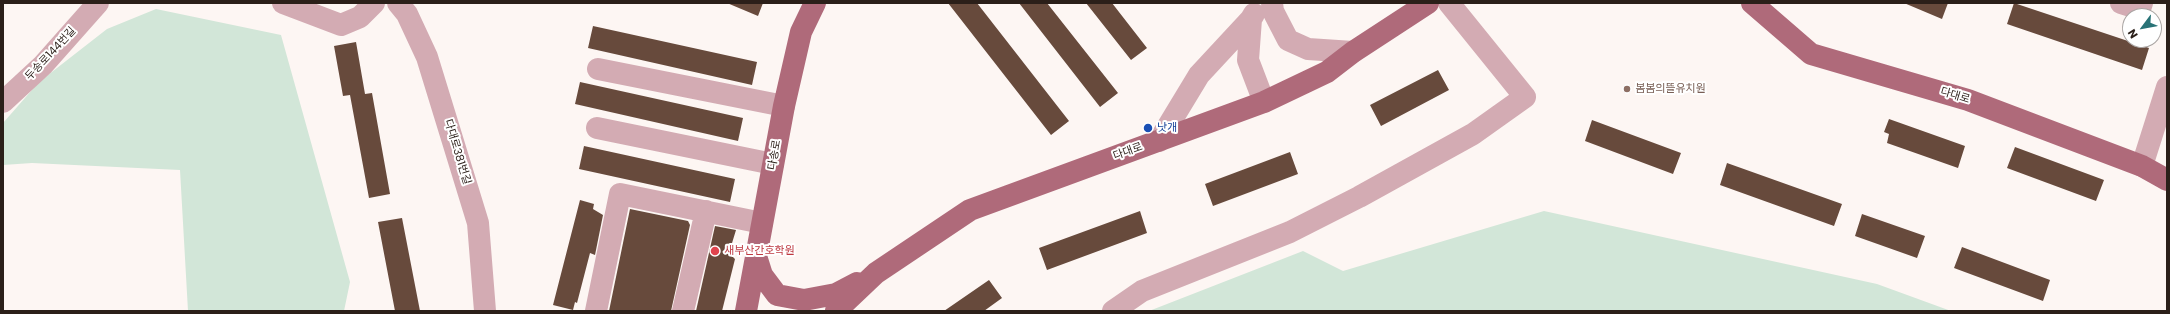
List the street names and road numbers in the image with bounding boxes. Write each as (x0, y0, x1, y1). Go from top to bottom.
street label: 두송로144번길 (23, 25, 79, 83)
street label: 다대로 (1939, 85, 1971, 107)
street label: 다대로381번길 (441, 118, 473, 186)
street label: 다송로 (766, 139, 784, 171)
street label: 다대로 (1111, 141, 1145, 163)

